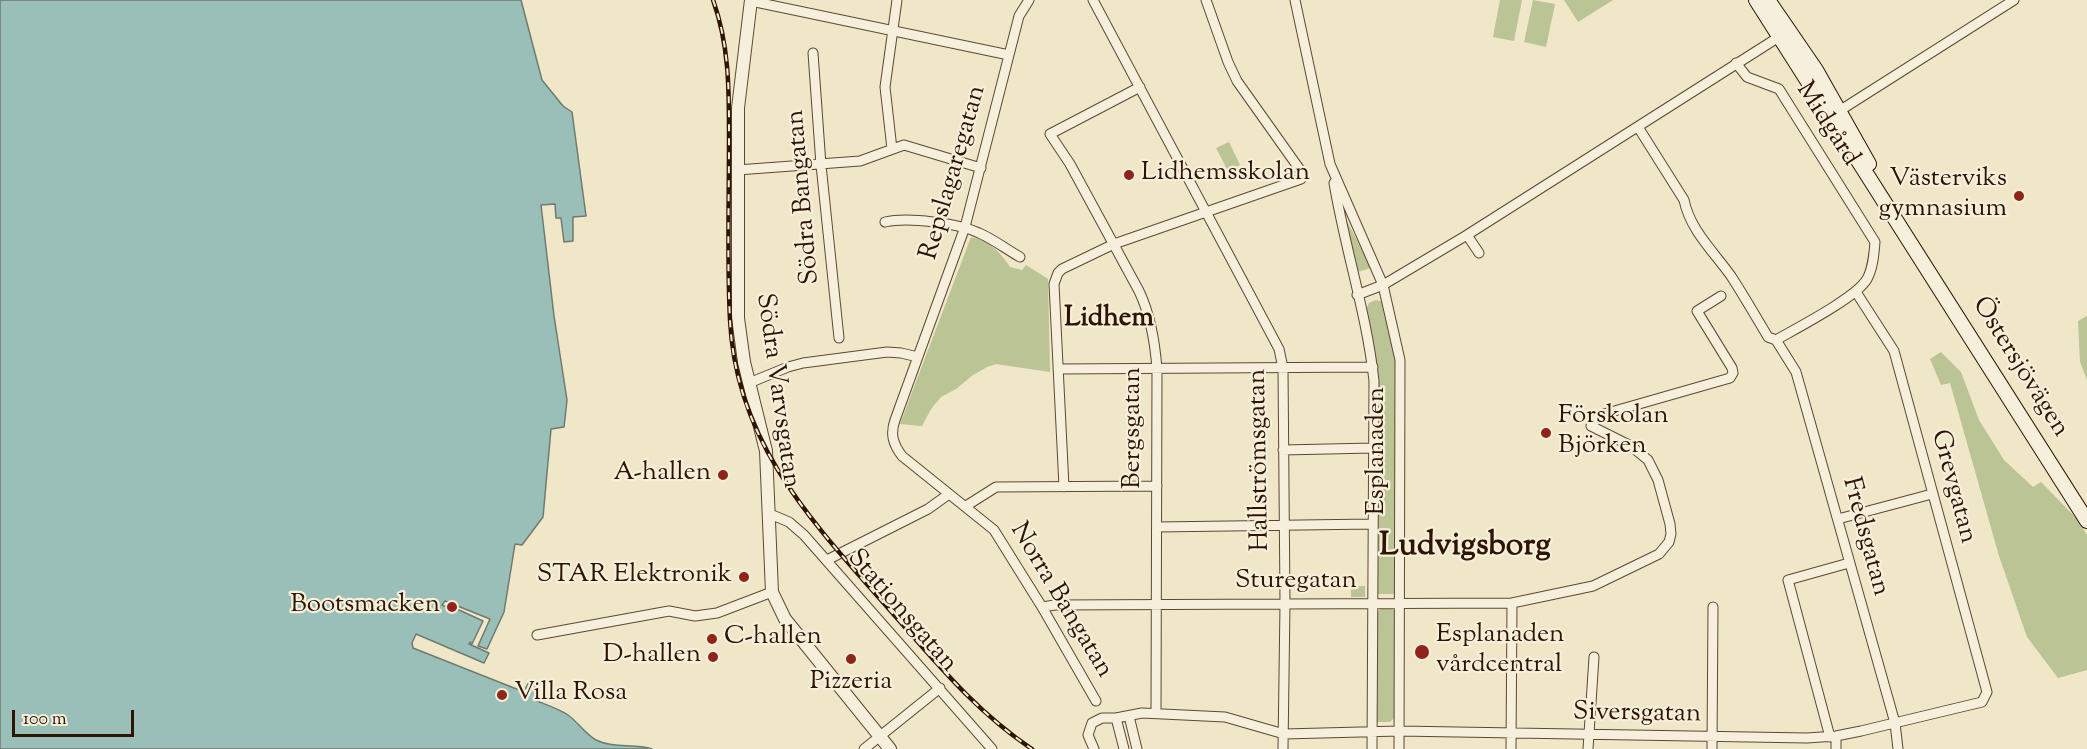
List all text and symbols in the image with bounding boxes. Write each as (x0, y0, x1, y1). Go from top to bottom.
street label: Midgård (1787, 77, 1865, 173)
street label: Repslagaregatan (915, 82, 995, 264)
street label: Södra Bangatan (782, 108, 828, 286)
place label: Lidhemsskolan (1141, 159, 1310, 191)
place label: Västerviks gymnasium (1879, 165, 2007, 226)
marker: Lidhemsskolan (1122, 168, 1136, 182)
marker: Västerviks gymnasium (2012, 189, 2026, 203)
street label: Södra Varvsgatan (747, 291, 805, 491)
street label: Östersjövägen (1964, 292, 2074, 444)
district label: Lidhem (1064, 304, 1154, 336)
street label: Bergsgatan (1119, 367, 1151, 489)
street label: Hallströmsgatan (1244, 368, 1278, 552)
street label: Esplanaden (1363, 387, 1395, 515)
place label: Förskolan Björken (1558, 402, 1669, 464)
marker: Förskolan Björken (1539, 426, 1553, 440)
street label: Grevgatan (1922, 427, 1982, 547)
place label: A-hallen (613, 459, 711, 491)
marker: A-hallen (716, 468, 730, 482)
street label: Fredsgatan (1833, 474, 1895, 600)
street label: Norra Bangatan (1001, 518, 1119, 684)
district label: Ludvigsborg (1379, 530, 1551, 568)
street label: Stationsgatan (839, 544, 963, 680)
place label: STAR Elektronik (537, 561, 732, 593)
street label: Sturegatan (1235, 567, 1357, 599)
marker: STAR Elektronik (737, 570, 751, 584)
place label: Bootsmacken (290, 591, 440, 623)
marker: Bootsmacken (445, 600, 459, 614)
place label: Esplanaden vårdcentral (1436, 621, 1564, 682)
place label: C-hallen (724, 623, 822, 655)
marker: C-hallen (705, 632, 719, 646)
place label: D-hallen (603, 641, 701, 673)
marker: Esplanaden vårdcentral (1413, 643, 1431, 661)
marker: D-hallen (706, 650, 720, 664)
marker: Pizzeria (844, 652, 858, 666)
place label: Pizzeria (810, 668, 892, 700)
place label: Villa Rosa (514, 679, 627, 711)
marker: Villa Rosa (495, 688, 509, 702)
scale bar (15, 698, 136, 736)
street label: Siversgatan (1573, 698, 1701, 732)
text: 100 m (23, 707, 67, 733)

